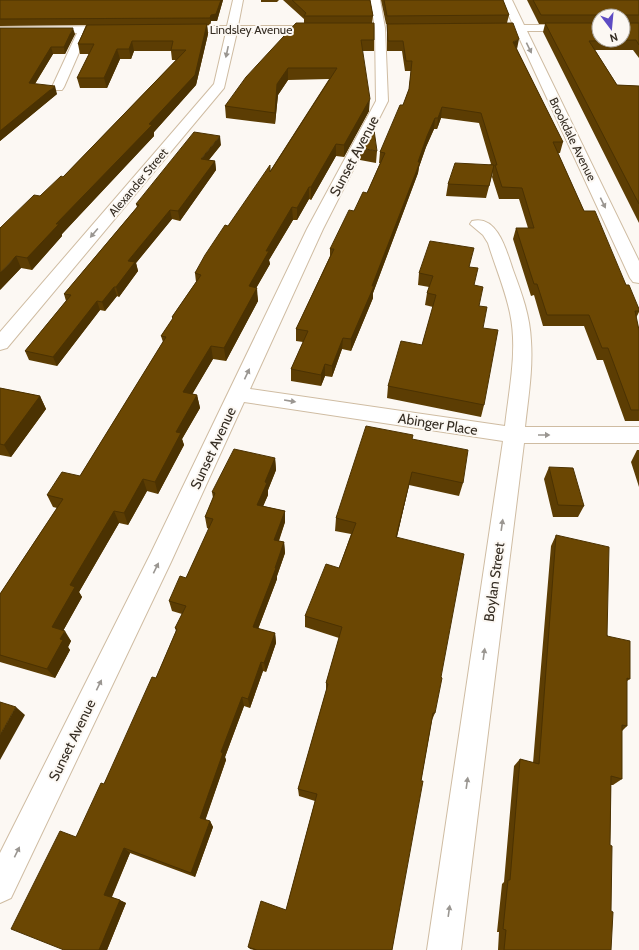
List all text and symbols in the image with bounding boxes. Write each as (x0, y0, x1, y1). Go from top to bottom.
north arrow (591, 8, 631, 48)
street label: Lindsley Avenue (210, 22, 292, 37)
text: N (608, 30, 619, 45)
one-way arrow (526, 42, 532, 54)
one-way arrow (223, 46, 229, 58)
street label: Brookdale Avenue (546, 95, 600, 183)
street label: Sunset Avenue (325, 113, 383, 199)
street label: Alexander Street (105, 145, 171, 219)
one-way arrow (600, 198, 606, 209)
one-way arrow (90, 228, 99, 238)
one-way arrow (244, 369, 250, 380)
one-way arrow (284, 399, 296, 405)
street label: Sunset Avenue (186, 404, 240, 492)
street label: Abinger Place (397, 409, 479, 439)
one-way arrow (538, 432, 551, 438)
one-way arrow (499, 519, 505, 531)
street label: Boylan Street (480, 541, 509, 623)
one-way arrow (153, 562, 159, 574)
one-way arrow (481, 648, 487, 660)
one-way arrow (96, 679, 102, 691)
street label: Sunset Avenue (45, 696, 99, 784)
one-way arrow (464, 776, 470, 789)
one-way arrow (14, 846, 20, 858)
one-way arrow (446, 905, 452, 917)

